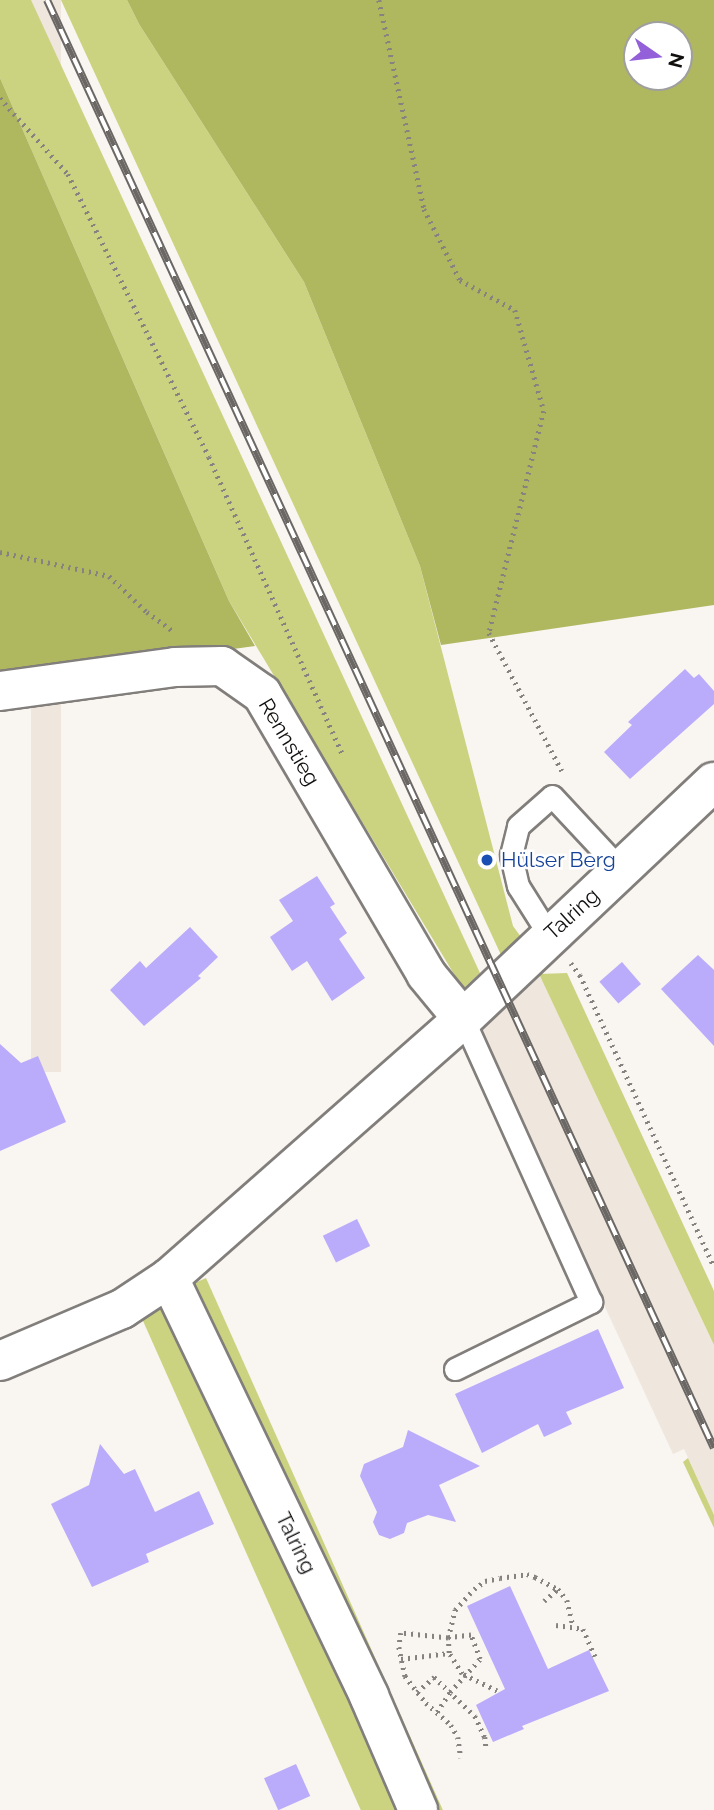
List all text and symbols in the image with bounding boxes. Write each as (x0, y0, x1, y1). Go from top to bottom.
north arrow (623, 21, 693, 91)
text: N (664, 51, 689, 70)
street label: Rennstieg (253, 694, 325, 790)
place label: Hülser Berg (501, 847, 616, 873)
marker: Hülser Berg (479, 852, 495, 868)
street label: Talring (539, 883, 605, 945)
street label: Talring (270, 1508, 322, 1578)

